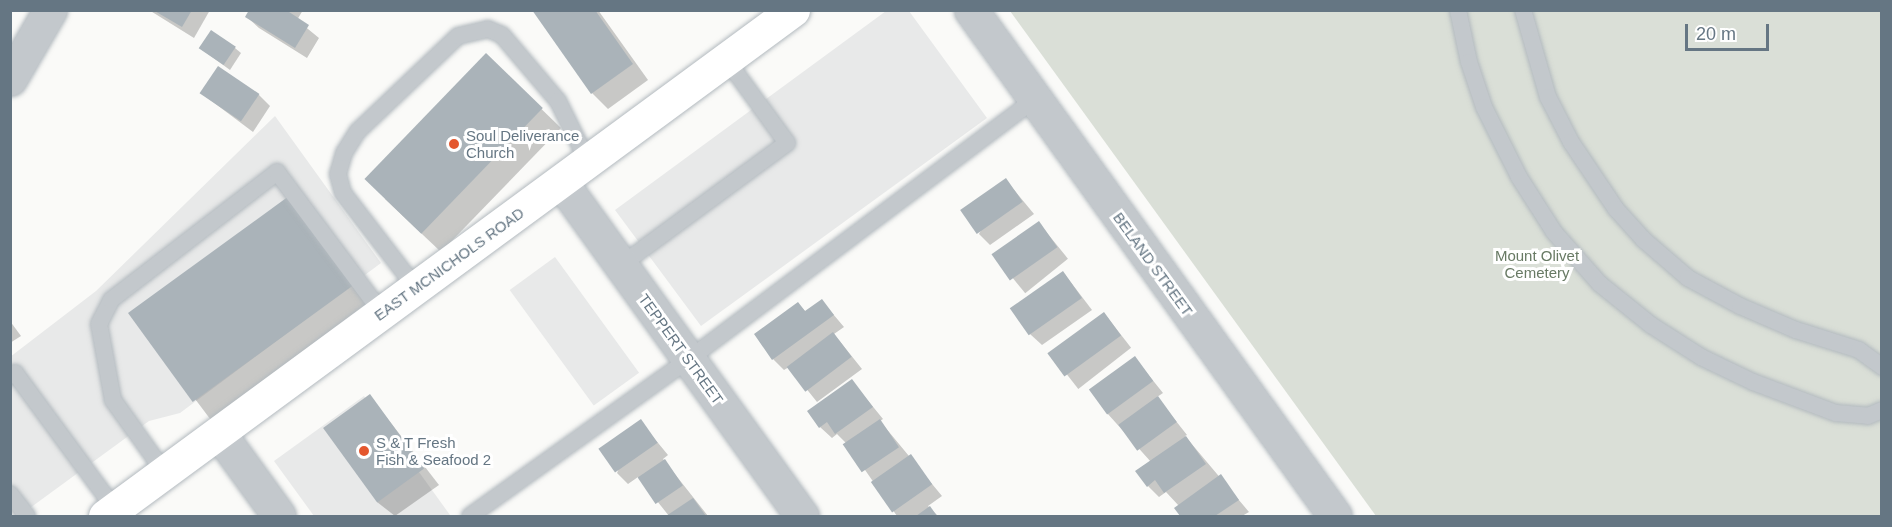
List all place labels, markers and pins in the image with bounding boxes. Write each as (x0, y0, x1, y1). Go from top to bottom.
place label: Soul Deliverance Church (466, 126, 579, 161)
marker: Soul Deliverance Church (447, 137, 461, 151)
place label: S & T Fresh Fish & Seafood 2 (376, 433, 491, 468)
marker: S & T Fresh Fish & Seafood 2 (357, 444, 371, 458)

